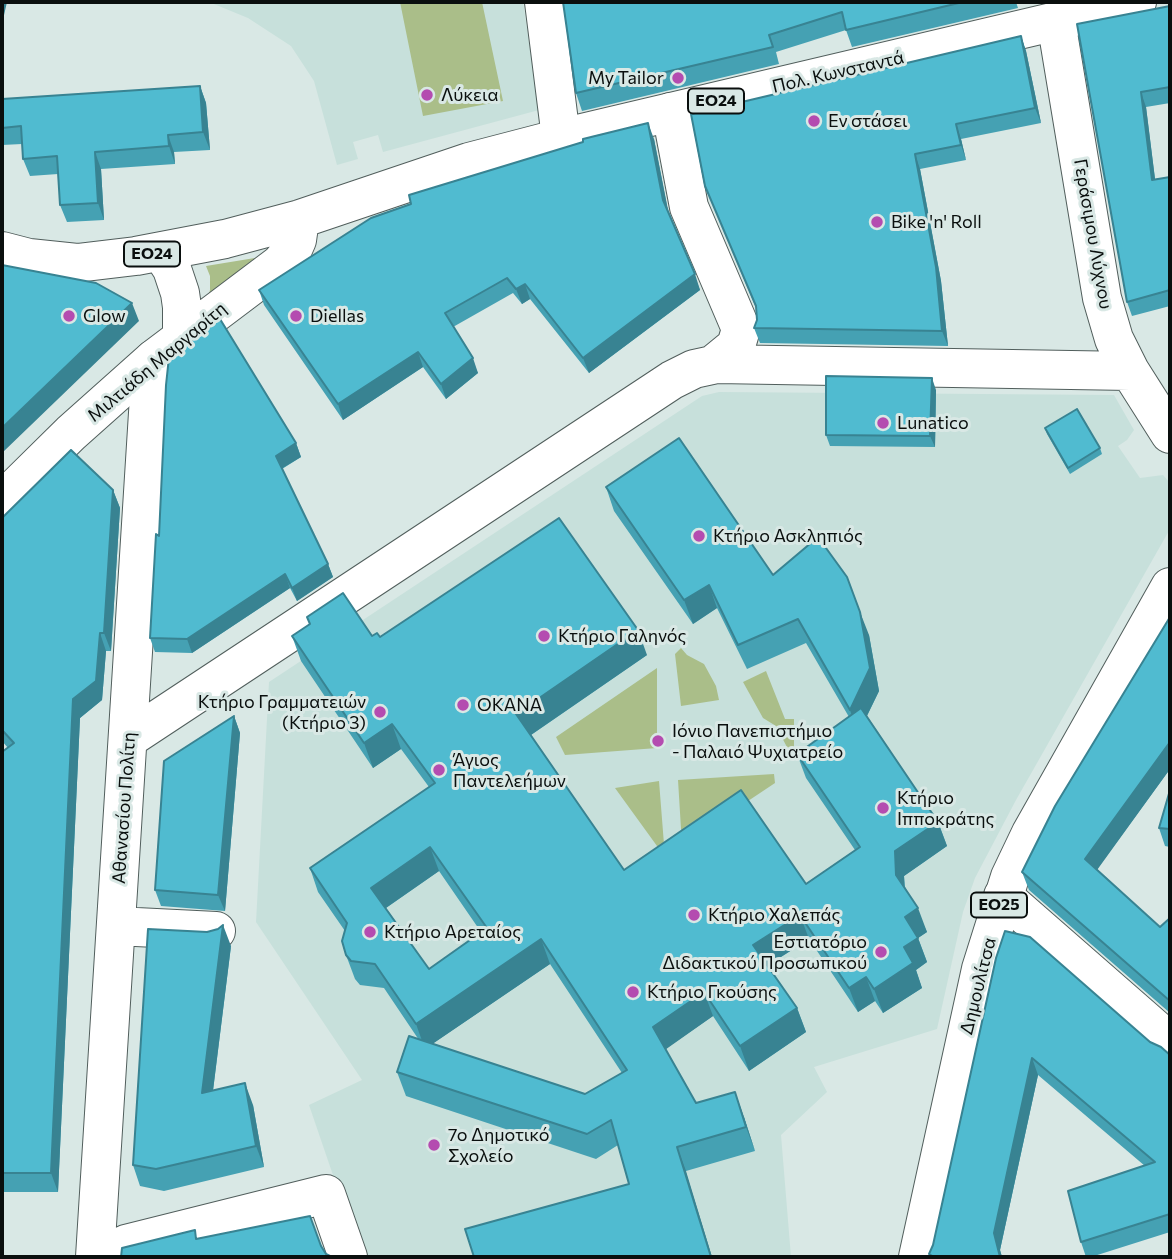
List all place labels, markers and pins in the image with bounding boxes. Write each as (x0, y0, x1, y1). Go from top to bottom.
place label: My Tailor (588, 67, 664, 89)
marker: My Tailor (670, 70, 686, 86)
place label: Λύκεια (441, 84, 498, 106)
marker: Λύκεια (419, 87, 435, 103)
place label: Εν στάσει (828, 110, 908, 132)
marker: Εν στάσει (806, 113, 822, 129)
place label: Bike 'n' Roll (891, 211, 982, 233)
marker: Bike 'n' Roll (869, 214, 885, 230)
place label: Glow (83, 305, 126, 327)
place label: Diellas (310, 305, 364, 327)
marker: Glow (61, 308, 77, 324)
marker: Diellas (288, 308, 304, 324)
place label: Lunatico (897, 412, 969, 434)
marker: Lunatico (875, 415, 891, 431)
place label: Κτήριο Ασκληπιός (713, 525, 863, 547)
marker: Κτήριο Ασκληπιός (691, 528, 707, 544)
place label: Κτήριο Γαληνός (558, 625, 686, 647)
marker: Κτήριο Γαληνός (536, 628, 552, 644)
place label: Κτήριο Γραμματειών (Κτήριο 3) (198, 691, 366, 734)
place label: ΟΚΑΝΑ (477, 694, 542, 716)
marker: ΟΚΑΝΑ (455, 697, 471, 713)
marker: Κτήριο Γραμματειών (Κτήριο 3) (372, 704, 388, 720)
place label: Ιόνιο Πανεπιστήμιο - Παλαιό Ψυχιατρείο (672, 720, 843, 762)
marker: Ιόνιο Πανεπιστήμιο - Παλαιό Ψυχιατρείο (650, 733, 666, 749)
place label: Άγιος Παντελεήμων (453, 749, 566, 792)
marker: Άγιος Παντελεήμων (431, 762, 447, 778)
place label: Κτήριο Ιπποκράτης (897, 787, 994, 830)
marker: Κτήριο Ιπποκράτης (875, 800, 891, 816)
place label: Κτήριο Χαλεπάς (708, 904, 840, 926)
marker: Κτήριο Χαλεπάς (686, 907, 702, 923)
place label: Κτήριο Αρεταίος (384, 921, 521, 943)
marker: Κτήριο Αρεταίος (362, 924, 378, 940)
place label: Εστιατόριο Διδακτικού Προσωπικού (662, 931, 867, 974)
marker: Εστιατόριο Διδακτικού Προσωπικού (873, 944, 889, 960)
place label: Κτήριο Γκούσης (647, 981, 777, 1003)
marker: Κτήριο Γκούσης (625, 984, 641, 1000)
place label: 7ο Δημοτικό Σχολείο (448, 1124, 550, 1166)
marker: 7ο Δημοτικό Σχολείο (426, 1137, 442, 1153)

